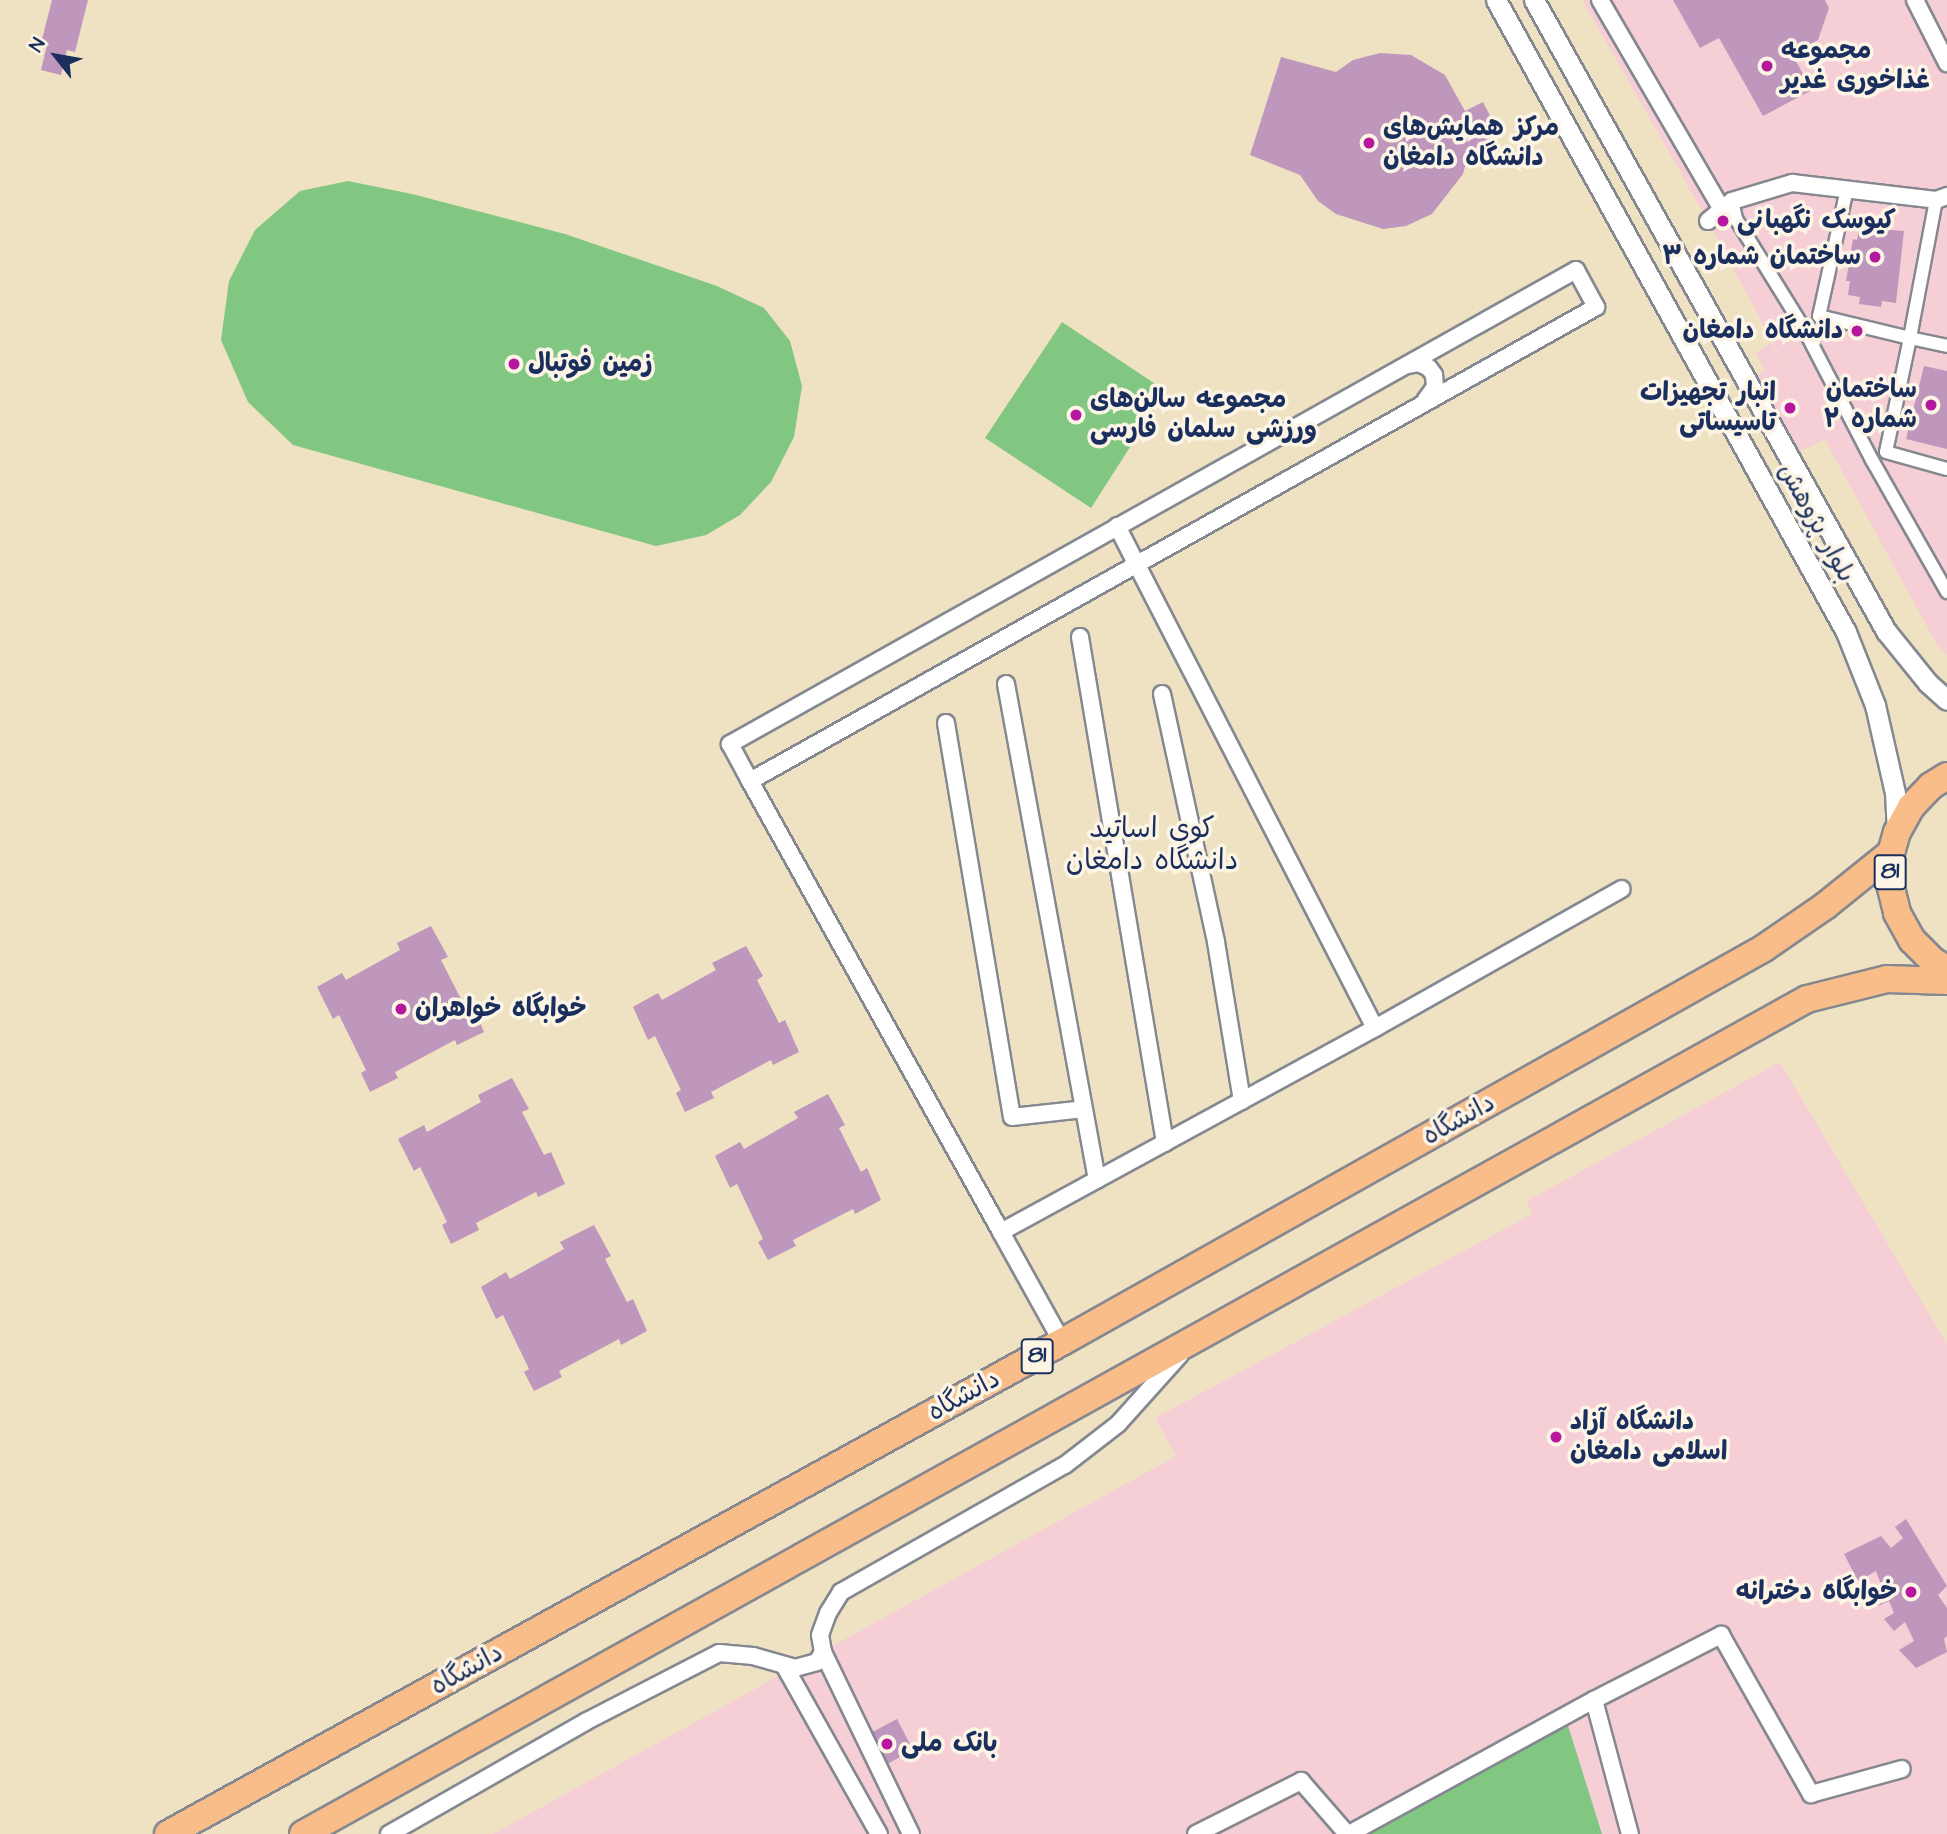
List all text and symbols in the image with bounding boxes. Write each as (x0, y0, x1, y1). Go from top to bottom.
north arrow (21, 21, 91, 91)
text: N (23, 33, 52, 57)
place label: مجموعه غذاخوری غدیر (1781, 35, 1930, 96)
marker: مجموعه غذاخوری غدیر (1759, 58, 1775, 74)
place label: مرکز همایش‌های دانشگاه دامغان (1383, 112, 1559, 174)
marker: مرکز همایش‌های دانشگاه دامغان (1361, 135, 1377, 151)
place label: کیوسک نگهبانی (1737, 205, 1896, 237)
marker: کیوسک نگهبانی (1715, 213, 1731, 229)
place label: ساختمان شماره ۳ (1662, 241, 1861, 273)
marker: ساختمان شماره ۳ (1867, 249, 1883, 265)
place label: دانشگاه دامغان (1682, 315, 1843, 347)
marker: دانشگاه دامغان (1849, 323, 1865, 339)
place label: زمین فوتبال (528, 348, 652, 380)
marker: زمین فوتبال (506, 356, 522, 372)
place label: ساختمان شماره ۲ (1823, 374, 1917, 436)
place label: انبار تجهیزات تاسیساتی (1640, 377, 1776, 438)
place label: مجموعه سالن‌های ورزشی سلمان فارسی (1090, 384, 1317, 446)
marker: ساختمان شماره ۲ (1923, 397, 1939, 413)
marker: انبار تجهیزات تاسیساتی (1782, 400, 1798, 416)
marker: مجموعه سالن‌های ورزشی سلمان فارسی (1068, 407, 1084, 423)
street label: بلوار پژوهش (1771, 458, 1861, 588)
district label: کوی اساتید دانشگاه دامغان (1066, 812, 1238, 878)
road number: 81 (1872, 852, 1908, 892)
place label: خوابگاه خواهران (415, 993, 587, 1025)
marker: خوابگاه خواهران (393, 1001, 409, 1017)
street label: دانشگاه (1417, 1087, 1501, 1153)
road number: 81 (1020, 1336, 1054, 1376)
street label: دانشگاه (922, 1363, 1006, 1429)
place label: دانشگاه آزاد اسلامی دامغان (1570, 1406, 1727, 1468)
marker: دانشگاه آزاد اسلامی دامغان (1548, 1429, 1564, 1445)
place label: خوابگاه دخترانه (1736, 1576, 1897, 1608)
marker: خوابگاه دخترانه (1903, 1584, 1919, 1600)
street label: دانشگاه (425, 1637, 509, 1703)
place label: بانک ملی (901, 1728, 998, 1760)
marker: بانک ملی (879, 1736, 895, 1752)

